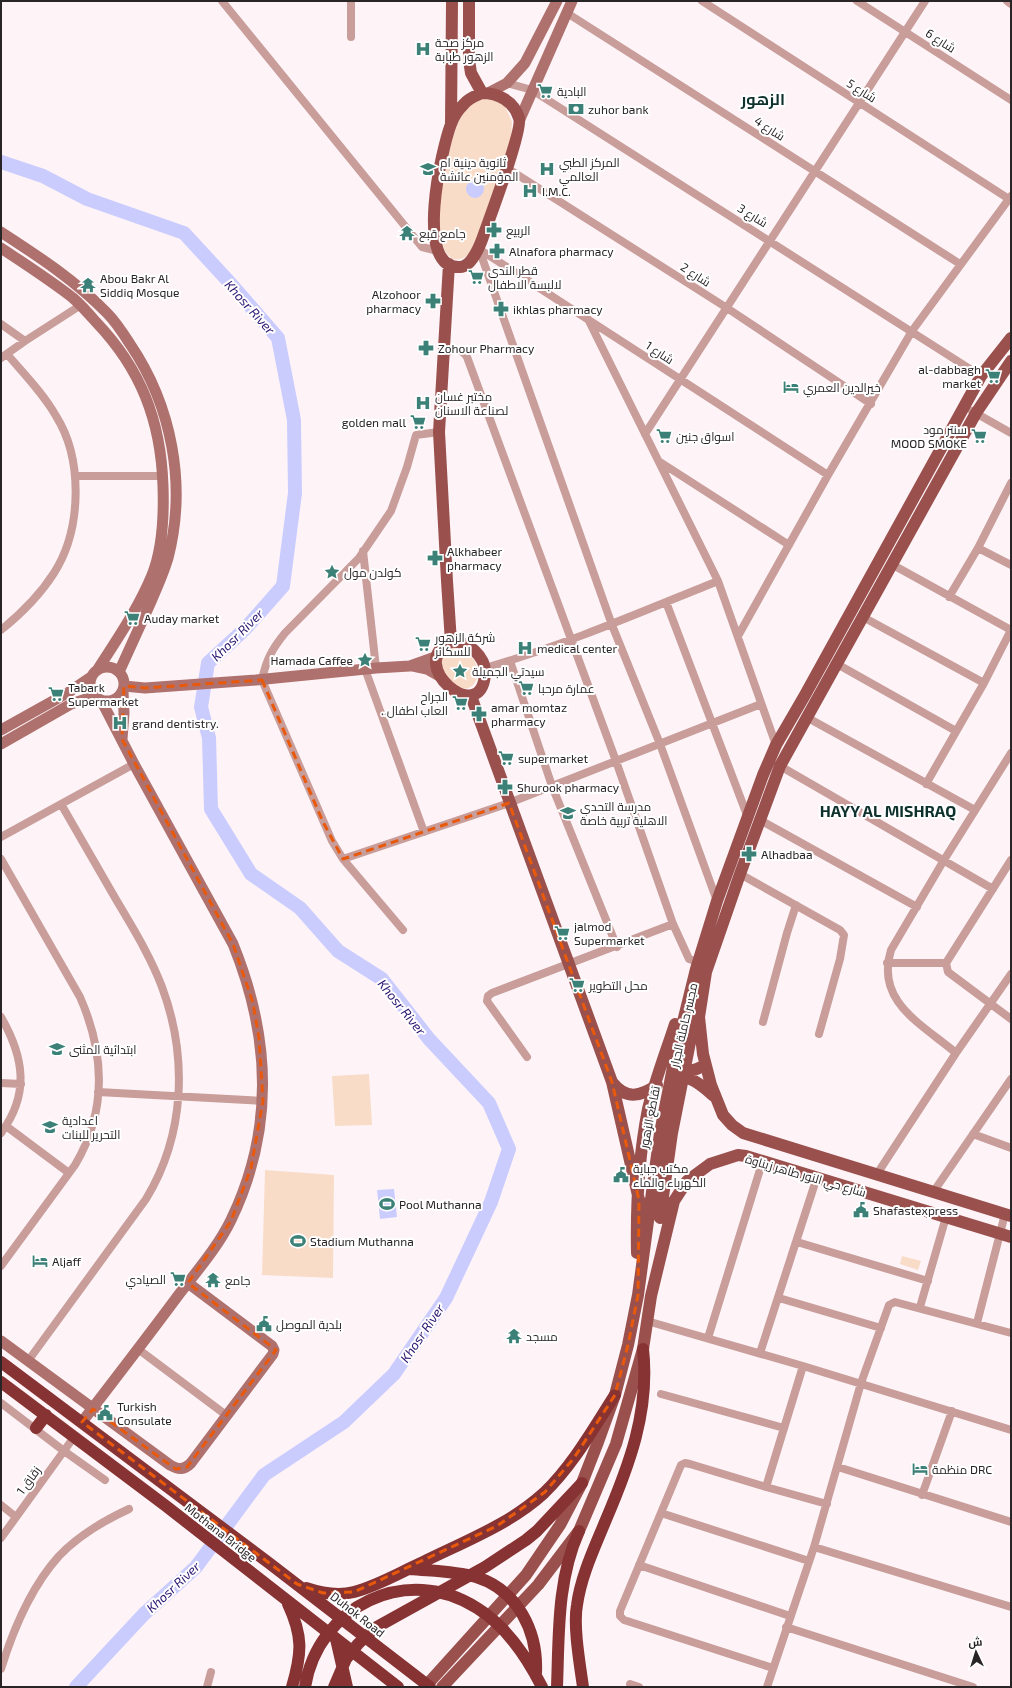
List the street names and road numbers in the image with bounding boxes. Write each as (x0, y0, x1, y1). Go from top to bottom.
street label: شارع 6 (922, 25, 959, 57)
street label: شارع 5 (844, 75, 879, 106)
street label: شارع 4 (751, 113, 788, 145)
street label: شارع 3 (734, 200, 771, 231)
street label: شارع 2 (677, 259, 714, 290)
street label: شارع 1 (642, 338, 677, 368)
street label: مجسر حاملة الجرار (666, 981, 700, 1070)
street label: تقاطع الزهور (636, 1084, 664, 1151)
street label: شارع حي النور طاهر زيناوة (743, 1151, 868, 1203)
street label: زقاق 1 (13, 1463, 44, 1498)
street label: Mothana Bridge (182, 1500, 260, 1564)
street label: Duhok Road (328, 1589, 388, 1639)

